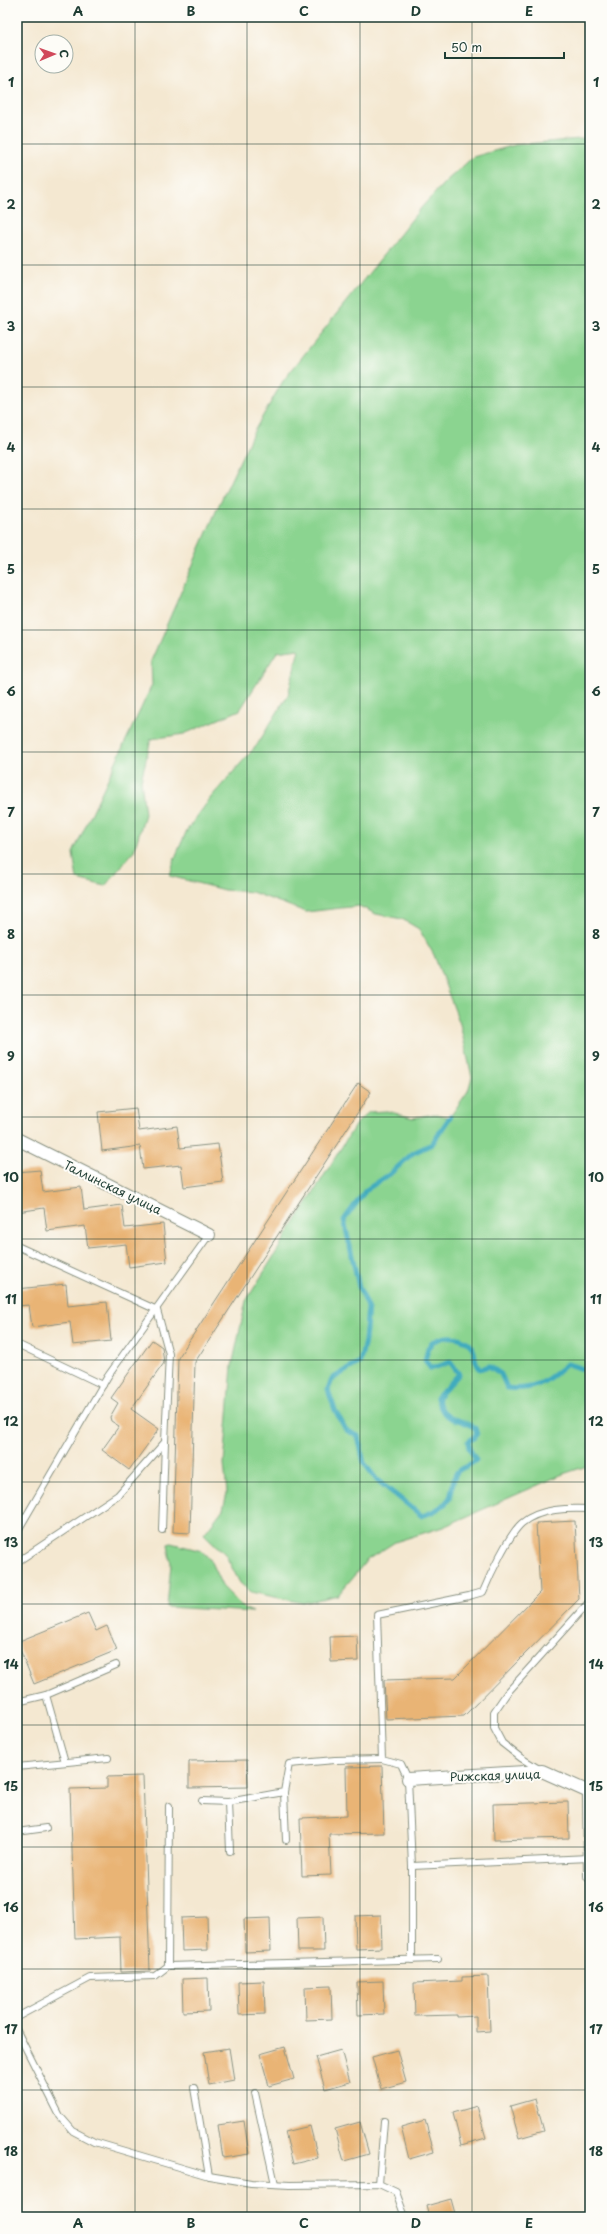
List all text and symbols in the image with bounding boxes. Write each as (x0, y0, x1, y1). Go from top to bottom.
text: A (73, 1, 83, 20)
text: B (187, 1, 196, 20)
text: C (299, 1, 309, 20)
text: D (411, 1, 421, 20)
text: E (525, 1, 533, 20)
north arrow (34, 34, 74, 74)
scale bar (445, 34, 564, 60)
text: 50 m (451, 38, 482, 56)
text: С (56, 49, 73, 58)
text: 1 (8, 72, 14, 91)
text: 1 (593, 72, 599, 91)
text: 2 (6, 194, 16, 213)
text: 2 (591, 194, 601, 213)
text: 3 (7, 316, 16, 335)
text: 3 (592, 316, 601, 335)
text: 4 (7, 437, 16, 456)
text: 4 (592, 437, 601, 456)
text: 5 (7, 559, 15, 578)
text: 5 (592, 559, 600, 578)
text: 6 (6, 681, 16, 700)
text: 6 (591, 681, 601, 700)
text: 7 (7, 802, 15, 821)
text: 7 (592, 802, 600, 821)
text: 8 (7, 924, 15, 943)
text: 8 (592, 924, 600, 943)
text: 9 (7, 1046, 15, 1065)
text: 9 (592, 1046, 600, 1065)
street label: Таллинская улица (61, 1156, 165, 1219)
text: 10 (3, 1167, 19, 1186)
text: 10 (588, 1167, 604, 1186)
text: 11 (5, 1289, 17, 1308)
text: 11 (590, 1289, 602, 1308)
text: 12 (3, 1411, 19, 1430)
text: 12 (588, 1411, 604, 1430)
text: 13 (4, 1532, 19, 1551)
text: 13 (589, 1532, 604, 1551)
text: 14 (3, 1654, 19, 1673)
text: 14 (588, 1654, 604, 1673)
street label: Рижская улица (449, 1764, 541, 1786)
text: 15 (4, 1776, 18, 1795)
text: 15 (589, 1776, 603, 1795)
text: 16 (3, 1897, 19, 1916)
text: 16 (588, 1897, 604, 1916)
text: 17 (4, 2019, 18, 2038)
text: 17 (589, 2019, 603, 2038)
text: 18 (4, 2141, 18, 2160)
text: 18 (589, 2141, 603, 2160)
text: A (73, 2213, 83, 2232)
text: B (187, 2213, 196, 2232)
text: C (299, 2213, 309, 2232)
text: D (411, 2213, 421, 2232)
text: E (525, 2213, 533, 2232)

